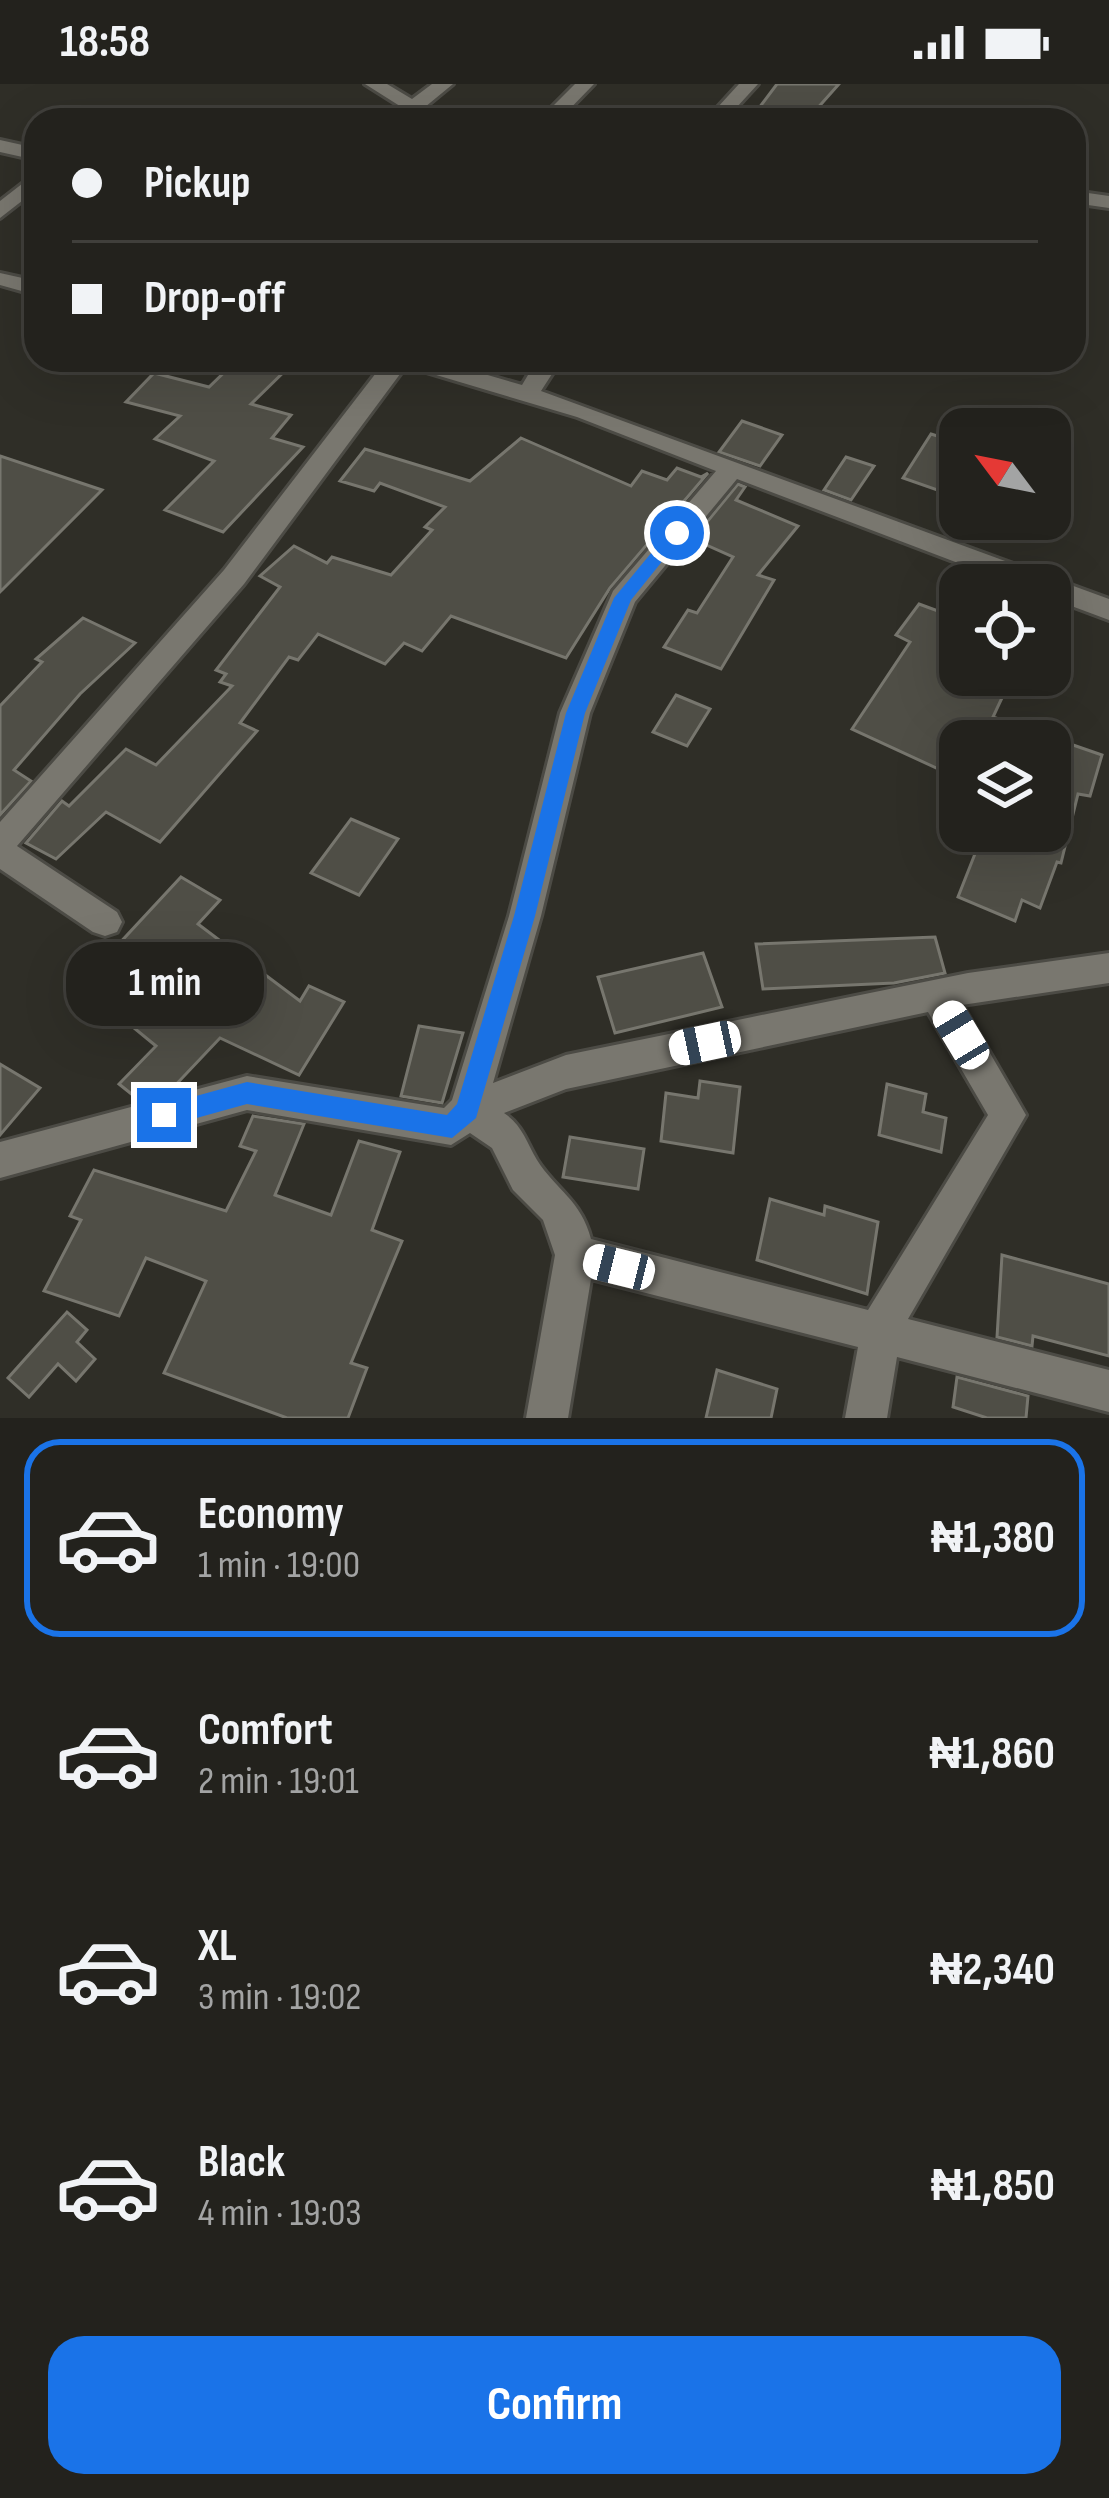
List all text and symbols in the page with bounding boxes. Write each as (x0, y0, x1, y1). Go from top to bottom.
text: 18:58 (60, 15, 150, 70)
text: Pickup (144, 156, 251, 211)
text: Drop-off (144, 271, 285, 326)
north arrow (939, 408, 1071, 540)
map controls (939, 408, 1071, 852)
route start (650, 506, 704, 560)
button: locate (939, 564, 1071, 696)
button: layers (939, 720, 1071, 852)
callout: 1 min (65, 941, 263, 1025)
text: 1 min (129, 960, 201, 1007)
car (927, 995, 995, 1075)
car (666, 1018, 744, 1068)
route end (137, 1088, 191, 1142)
car (580, 1241, 658, 1293)
icon: car (54, 1484, 162, 1592)
text: Economy (198, 1487, 344, 1542)
text: ₦1,380 (931, 1511, 1055, 1566)
text: 1 min · 19:00 (198, 1542, 360, 1589)
icon: car (54, 1700, 162, 1808)
text: Comfort (198, 1703, 333, 1758)
text: ₦1,860 (929, 1727, 1055, 1782)
text: 2 min · 19:01 (198, 1758, 359, 1805)
icon: car (54, 1916, 162, 2024)
text: XL (198, 1919, 237, 1974)
text: ₦2,340 (930, 1943, 1055, 1998)
text: 3 min · 19:02 (198, 1974, 361, 2021)
icon: car (54, 2132, 162, 2240)
text: Black (198, 2135, 285, 2190)
text: ₦1,850 (931, 2159, 1055, 2214)
text: 4 min · 19:03 (198, 2190, 362, 2237)
button: Confirm (48, 2336, 1061, 2474)

